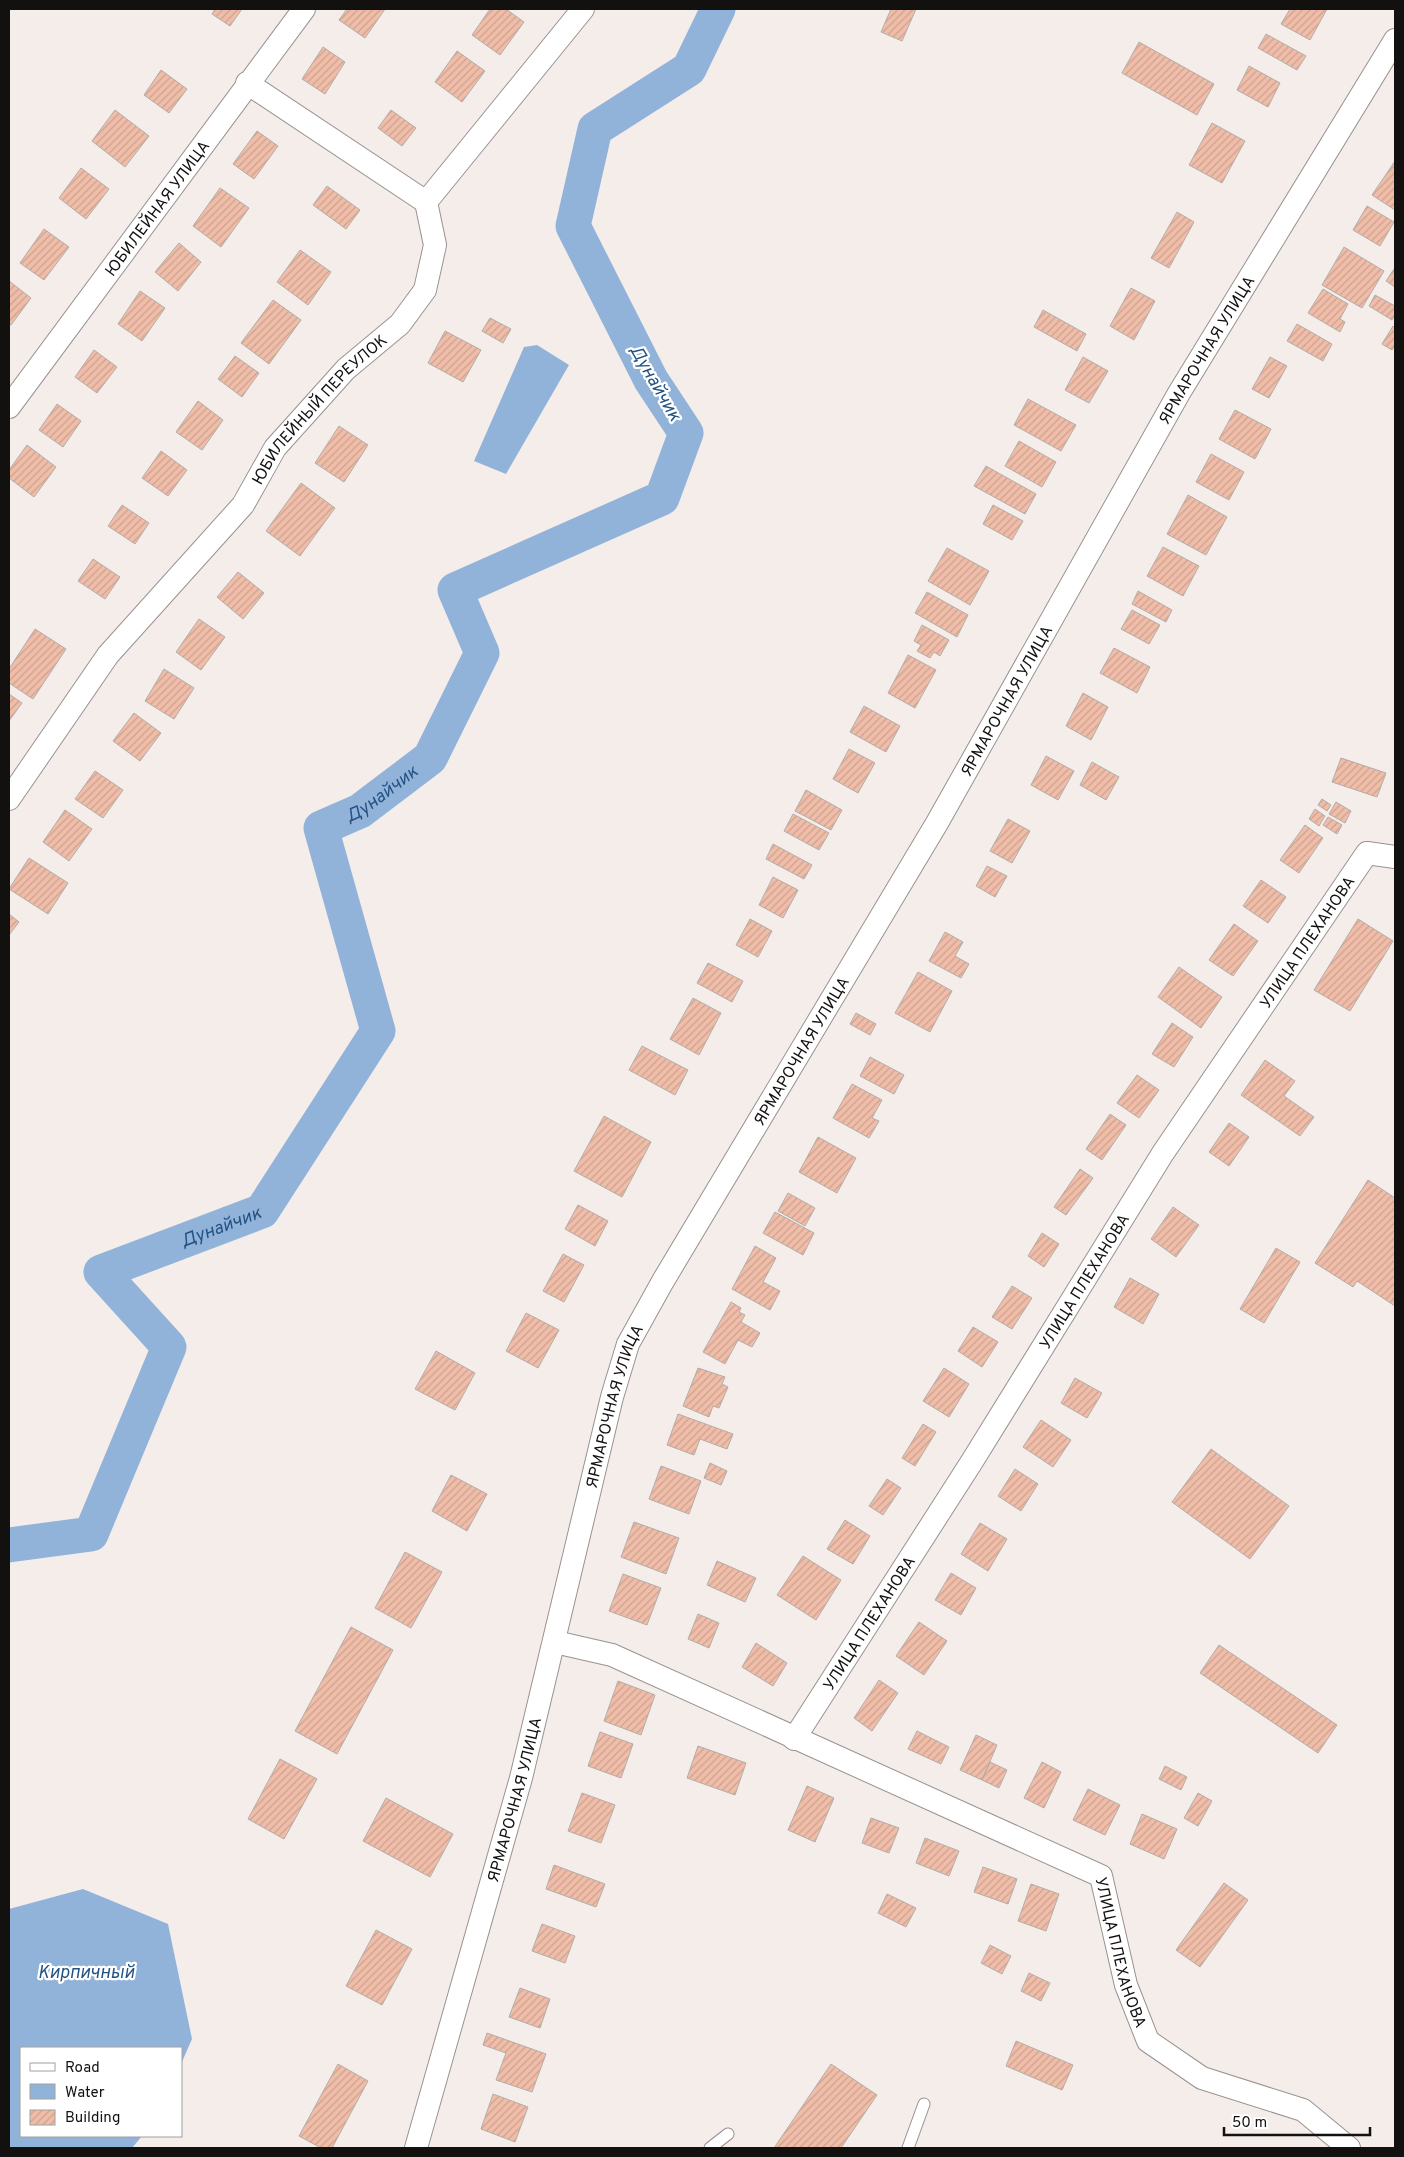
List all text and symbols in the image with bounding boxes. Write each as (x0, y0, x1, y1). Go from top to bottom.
street label: ЮБИЛЕЙНАЯ УЛИЦА (101, 137, 215, 281)
street label: ЯРМАРОЧНАЯ УЛИЦА (1155, 273, 1260, 428)
street label: ЮБИЛЕЙНЫЙ ПЕРЕУЛОК (248, 331, 392, 489)
water label: Дунайчик (624, 342, 686, 427)
street label: ЯРМАРОЧНАЯ УЛИЦА (957, 622, 1058, 781)
water label: Дунайчик (343, 760, 424, 829)
street label: УЛИЦА ПЛЕХАНОВА (1256, 873, 1360, 1013)
street label: ЯРМАРОЧНАЯ УЛИЦА (750, 974, 855, 1130)
water label: Дунайчик (178, 1202, 266, 1254)
street label: УЛИЦА ПЛЕХАНОВА (1036, 1211, 1135, 1353)
street label: ЯРМАРОЧНАЯ УЛИЦА (583, 1321, 649, 1491)
street label: УЛИЦА ПЛЕХАНОВА (820, 1553, 921, 1695)
street label: ЯРМАРОЧНАЯ УЛИЦА (484, 1715, 547, 1885)
street label: УЛИЦА ПЛЕХАНОВА (1090, 1875, 1150, 2031)
water label: Кирпичный (38, 1962, 135, 1985)
legend (20, 2047, 182, 2137)
text: Road (65, 2059, 100, 2078)
text: Water (65, 2084, 105, 2103)
scale bar (1224, 2104, 1370, 2136)
text: Building (65, 2109, 120, 2128)
text: 50 m (1232, 2114, 1267, 2133)

